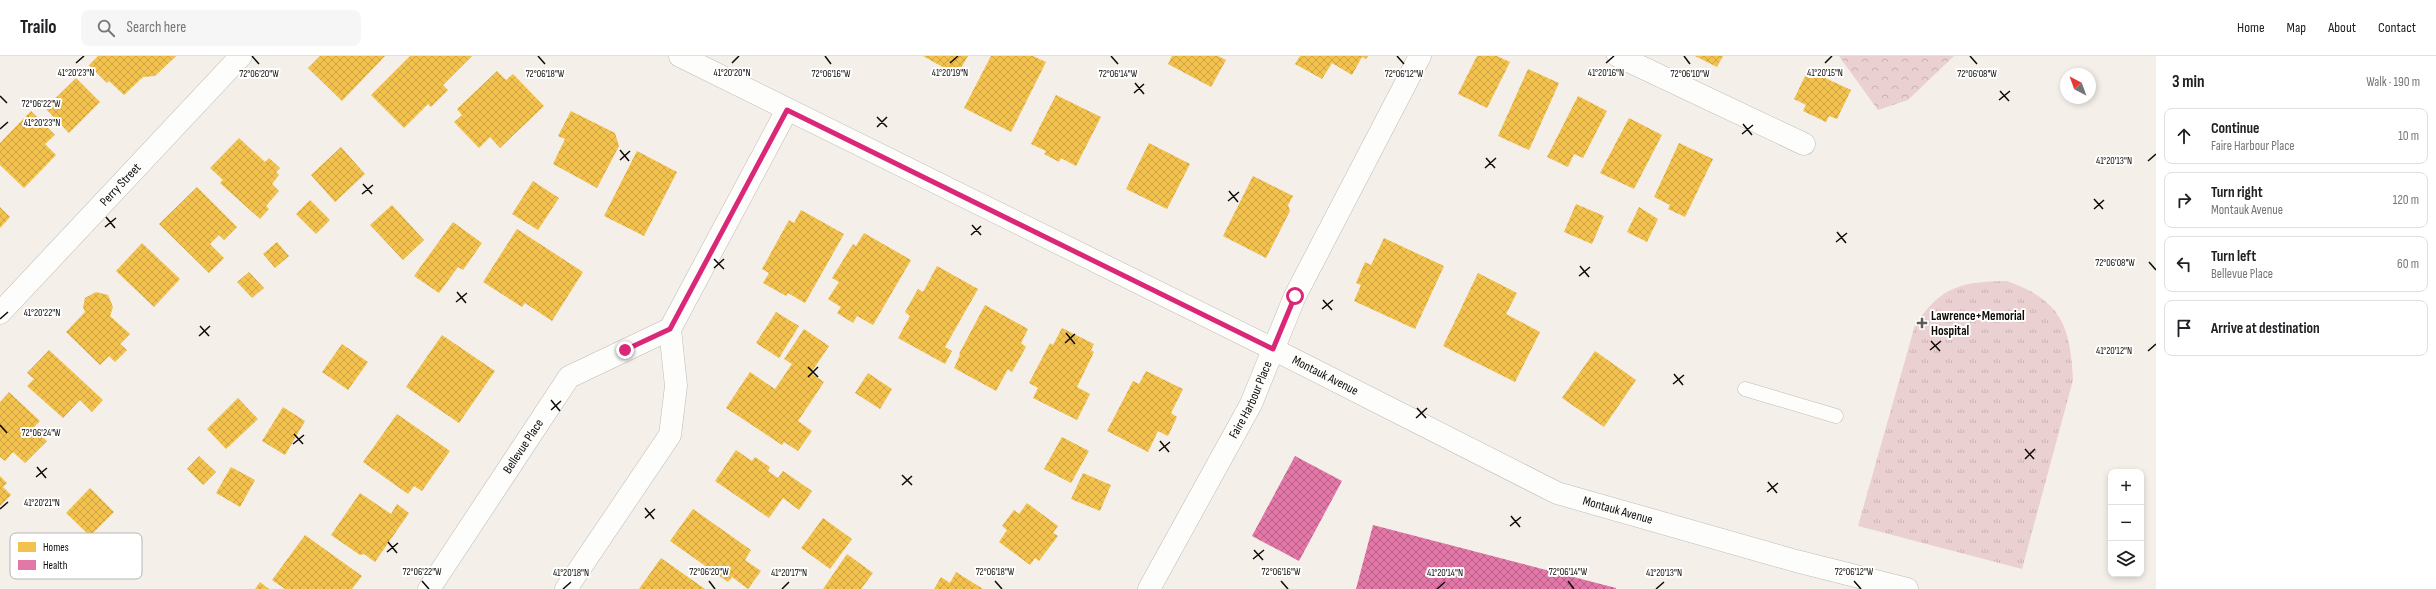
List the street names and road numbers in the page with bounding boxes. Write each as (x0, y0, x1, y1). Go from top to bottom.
street label: Perry Street (96, 160, 144, 209)
street label: Montauk Avenue (1289, 352, 1361, 399)
street label: Faire Harbour Place (1226, 359, 1276, 441)
street label: Bellevue Place (499, 416, 547, 477)
street label: Montauk Avenue (1581, 493, 1655, 528)

